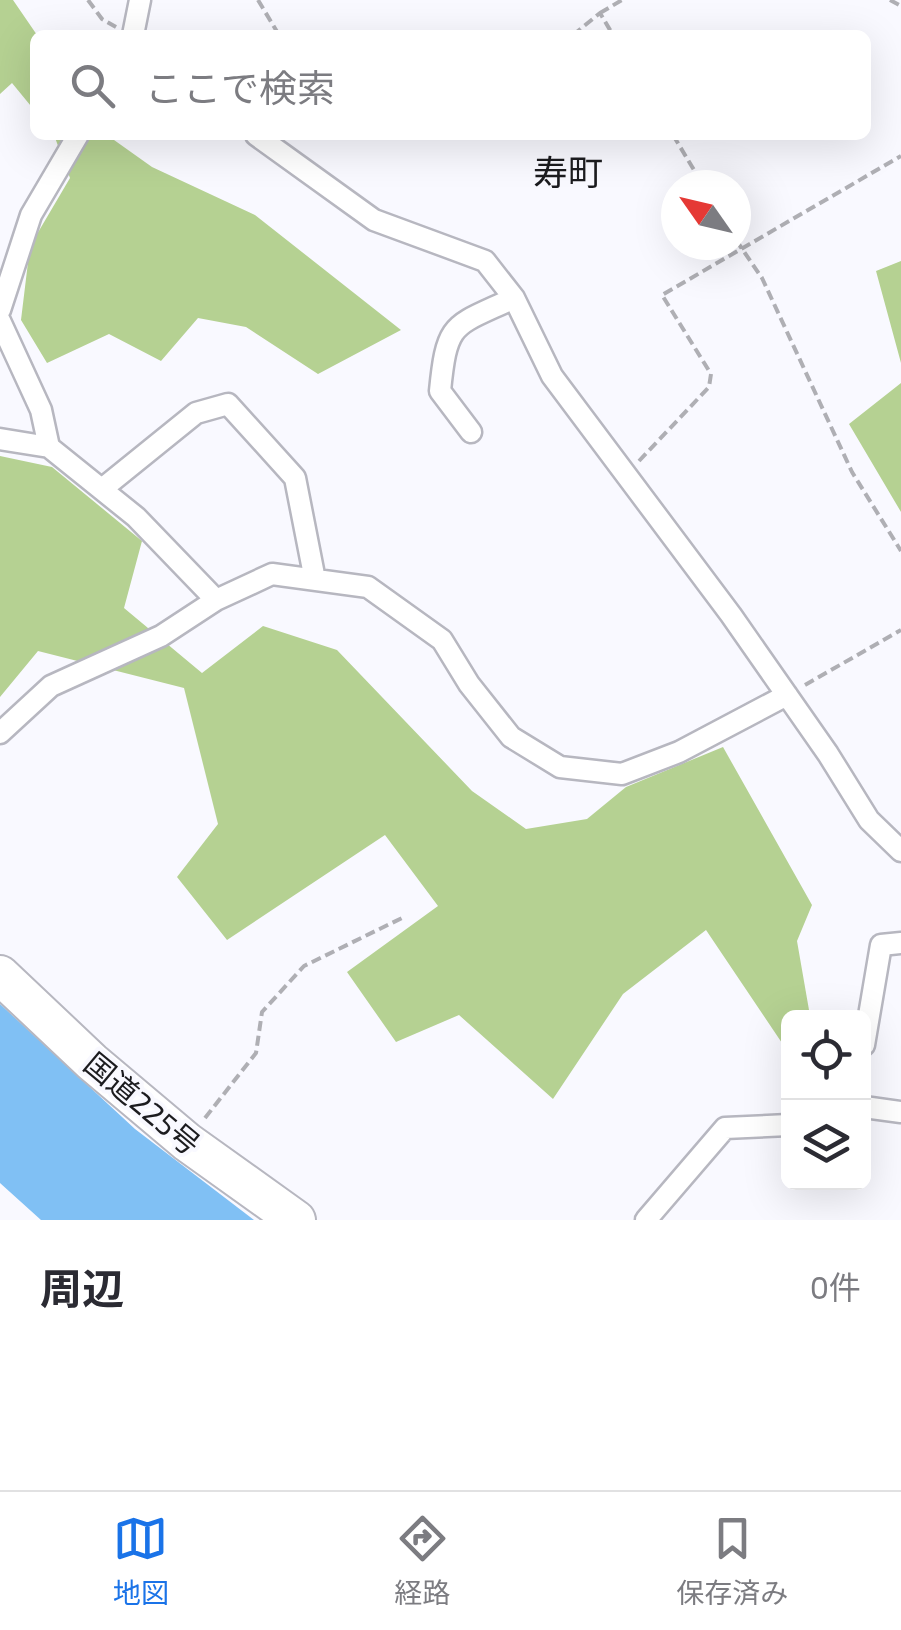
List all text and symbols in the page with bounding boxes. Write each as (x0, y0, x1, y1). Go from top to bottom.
search box (30, 30, 871, 140)
icon: search (65, 58, 120, 113)
text: ここで検索 (145, 64, 335, 110)
district label: 寿町 (533, 150, 603, 192)
north arrow (661, 170, 751, 260)
map controls (781, 1010, 871, 1190)
button: locate (781, 1010, 871, 1100)
street label: 国道225号 (78, 1044, 208, 1162)
button: layers (781, 1100, 871, 1190)
text: 周辺 (40, 1262, 124, 1312)
text: 0件 (810, 1267, 861, 1305)
tab: 地図 (113, 1511, 169, 1611)
tab: 経路 (394, 1511, 450, 1611)
tab: 保存済み (676, 1511, 788, 1611)

